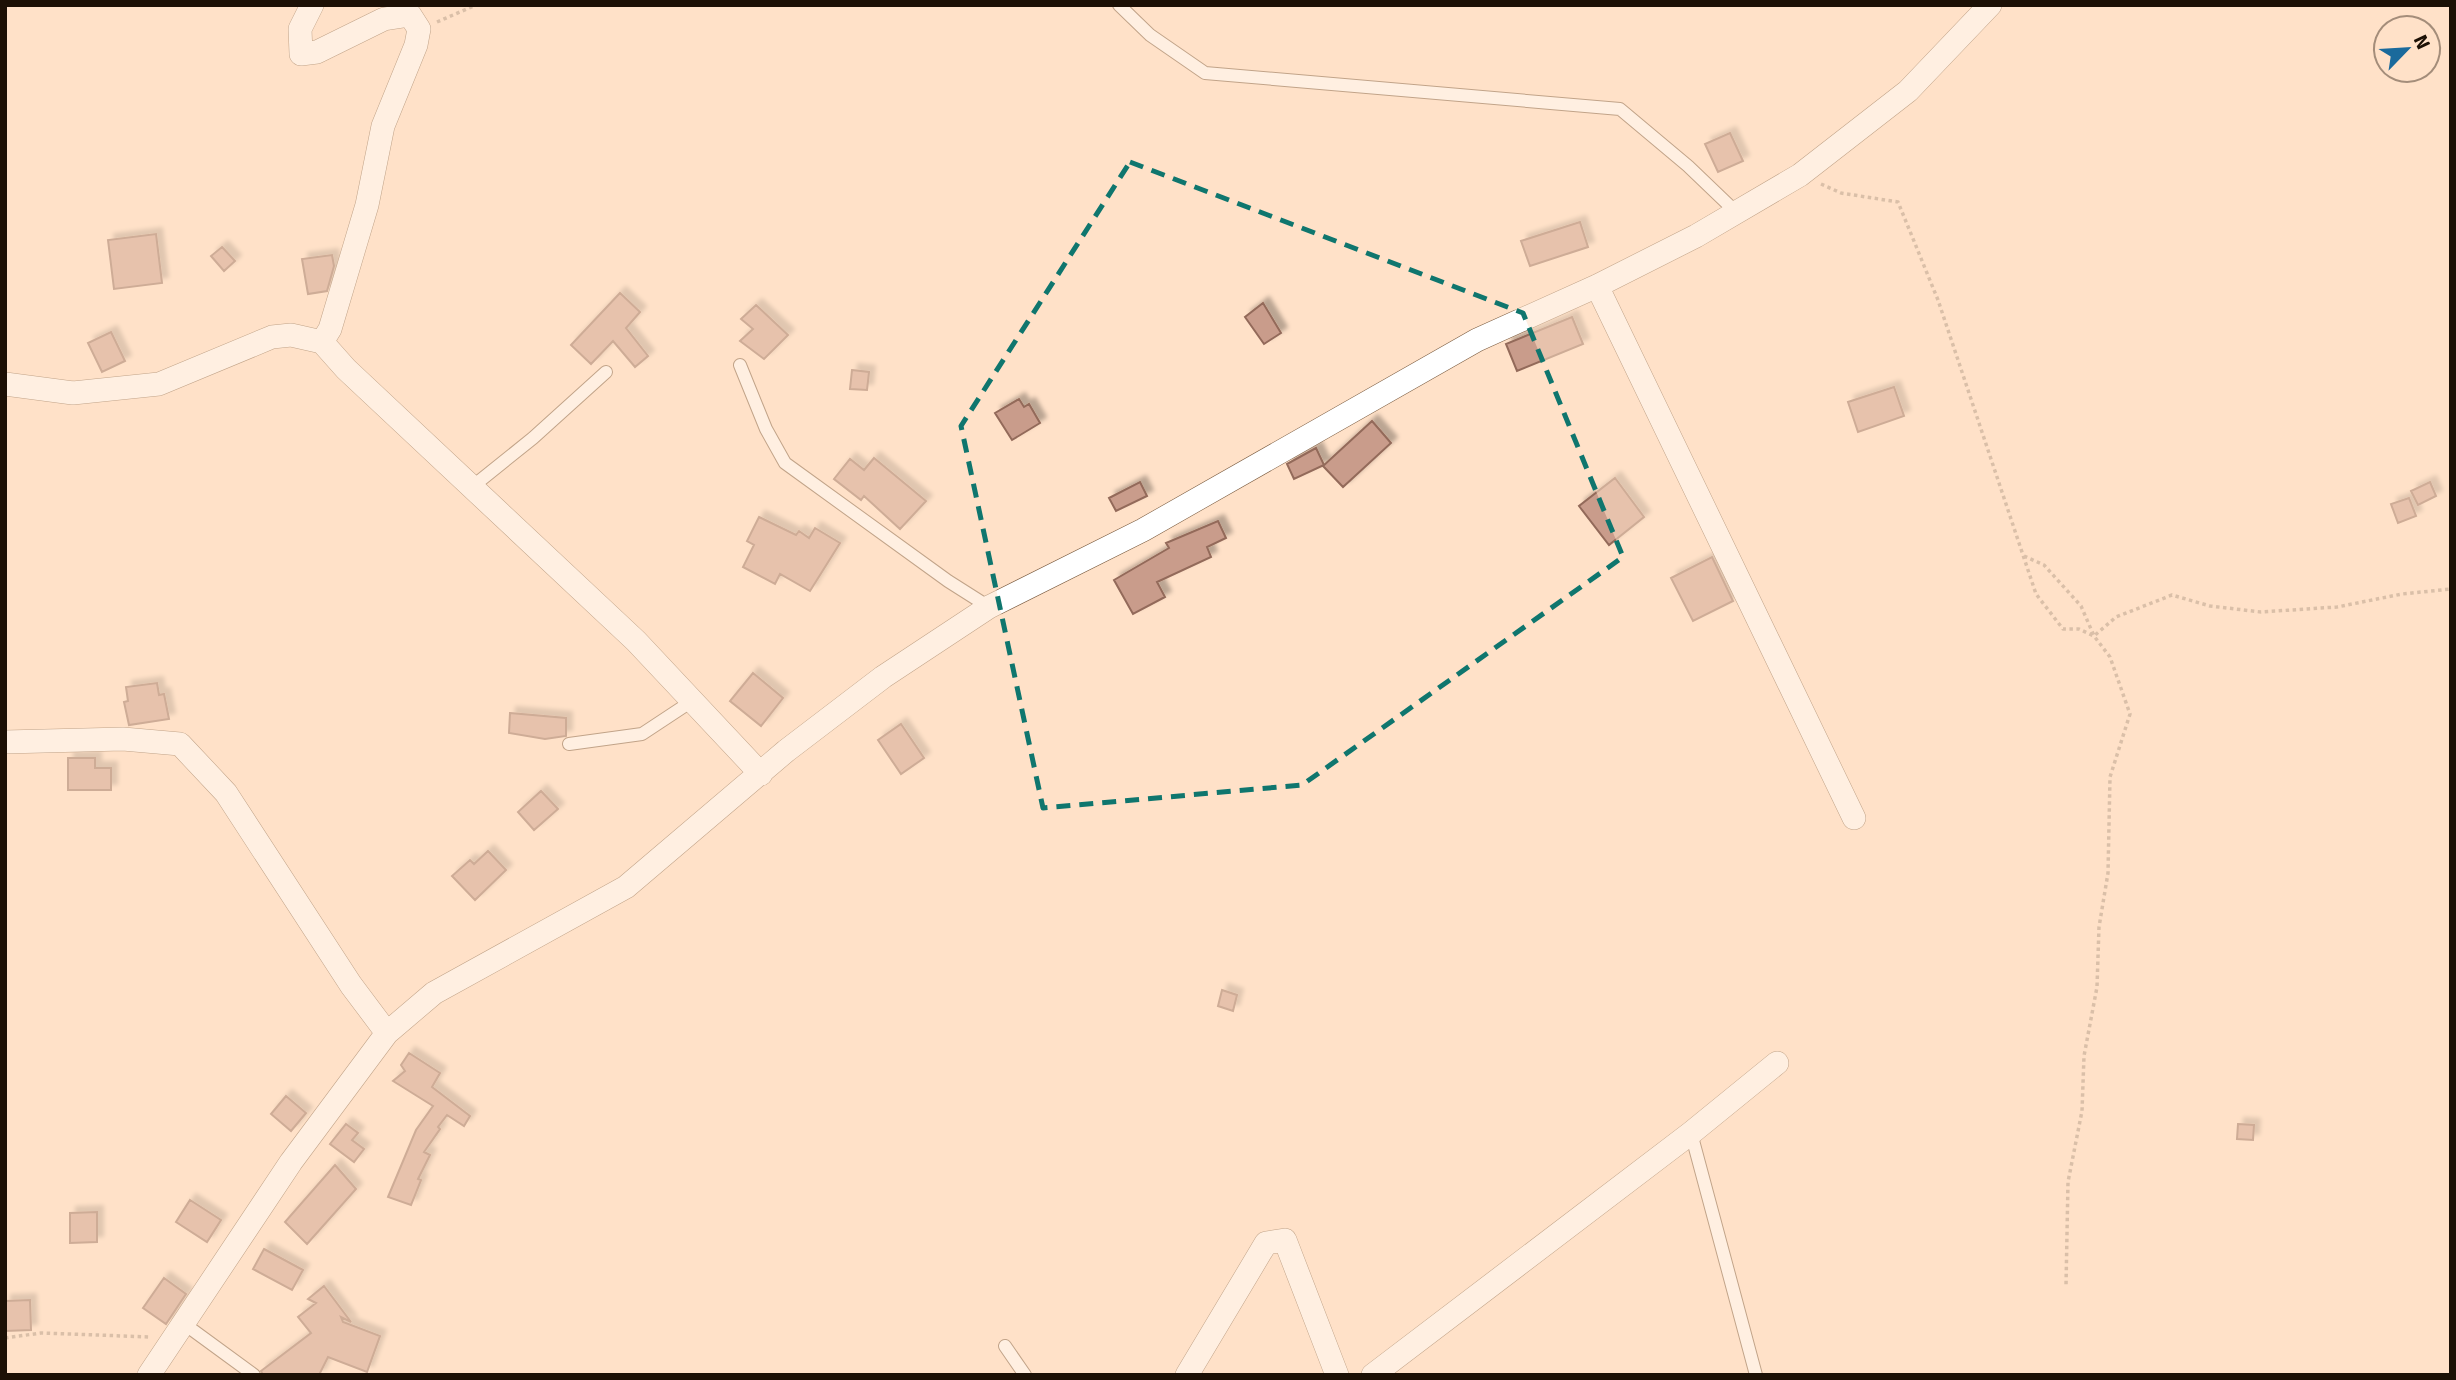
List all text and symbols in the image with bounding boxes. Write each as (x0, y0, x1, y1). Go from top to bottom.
north arrow (2372, 14, 2442, 84)
text: N (2408, 31, 2435, 53)

